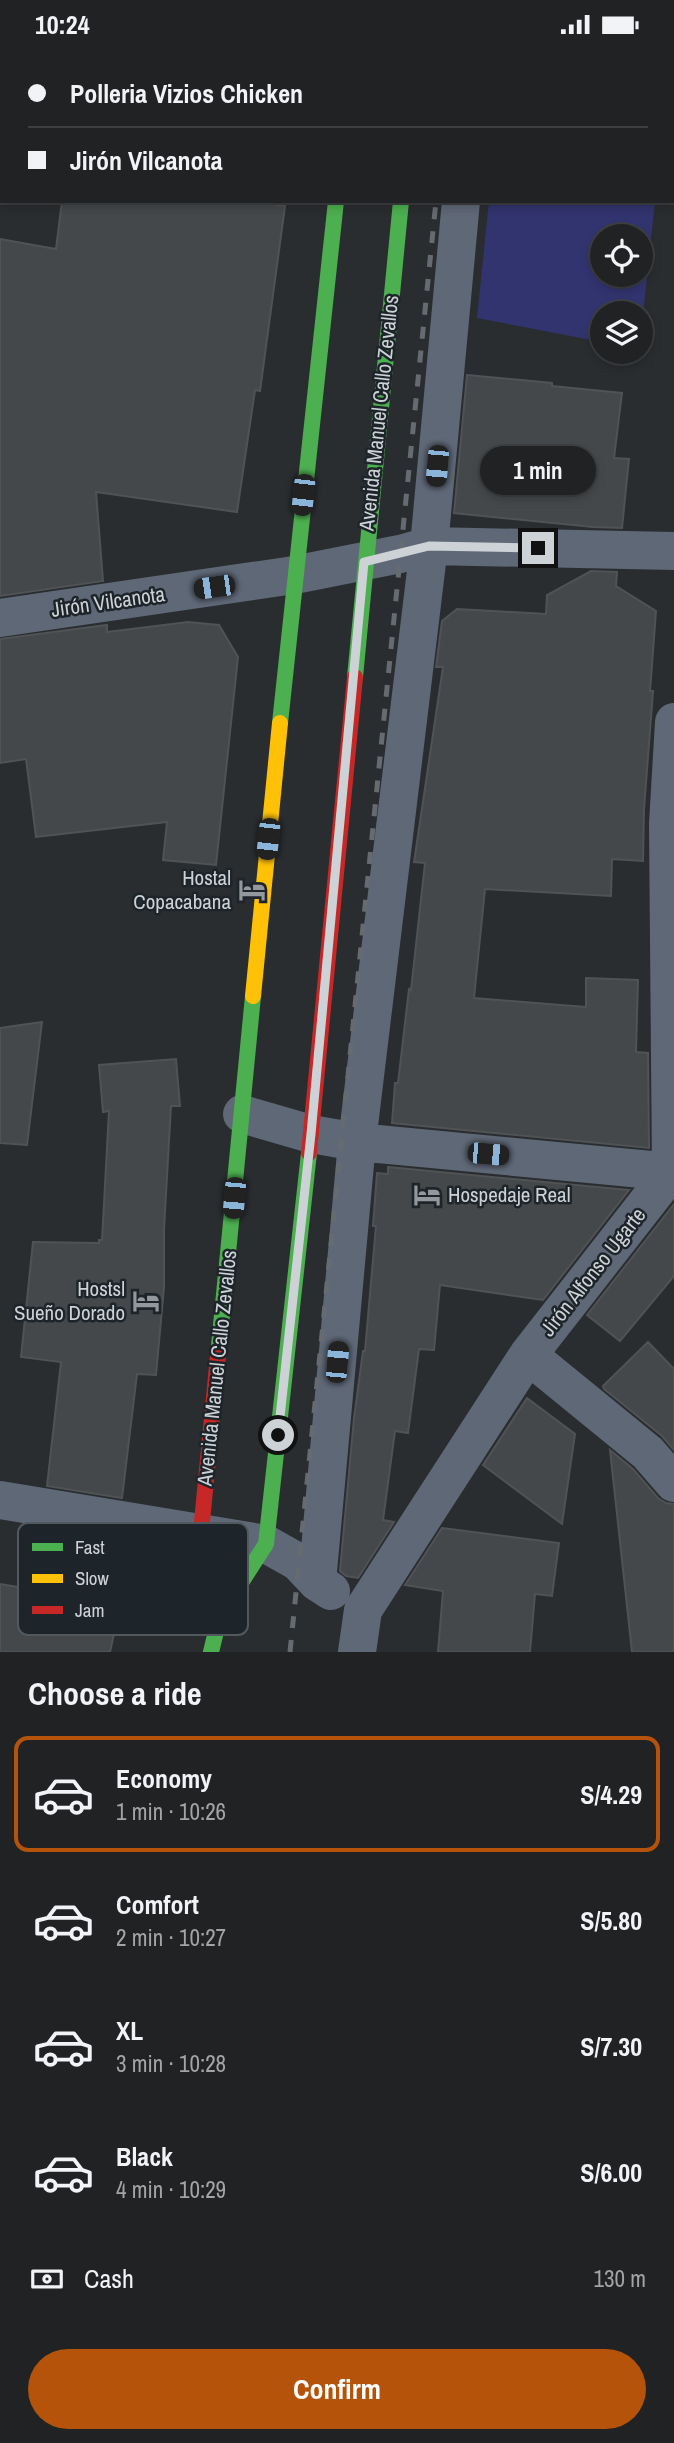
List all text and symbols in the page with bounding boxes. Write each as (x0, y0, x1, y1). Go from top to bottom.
text: 10:24 (35, 7, 90, 42)
text: Polleria Vizios Chicken (70, 76, 303, 111)
text: Jirón Vilcanota (70, 143, 223, 178)
map controls (590, 224, 653, 364)
button: locate (590, 224, 653, 287)
street label: Avenida Manuel Callo Zevallos (352, 294, 405, 533)
button: layers (590, 301, 653, 364)
car (425, 444, 450, 488)
callout: 1 min (480, 447, 596, 496)
text: 1 min (513, 455, 563, 486)
car (291, 473, 316, 517)
route end (522, 532, 554, 564)
car (192, 574, 237, 600)
street label: Jirón Vilcanota (49, 579, 167, 624)
car (256, 817, 281, 861)
place label: Hostal Copacabana (133, 863, 231, 916)
hotel icon: Hostal Copacabana (237, 875, 267, 905)
car (467, 1142, 510, 1166)
car (222, 1176, 247, 1220)
hotel icon: Hospedaje Real (412, 1180, 442, 1210)
place label: Hospedaje Real (448, 1180, 571, 1209)
street label: Jirón Alfonso Ugarte (533, 1201, 652, 1342)
street label: Avenida Manuel Callo Zevallos (190, 1249, 243, 1488)
place label: Hostsl Sueño Dorado (14, 1274, 125, 1327)
hotel icon: Hostsl Sueño Dorado (131, 1286, 161, 1316)
car (325, 1340, 350, 1384)
route start (262, 1419, 294, 1451)
legend (18, 1523, 248, 1635)
text: Fast (75, 1534, 105, 1560)
text: Slow (75, 1565, 110, 1591)
text: Jam (75, 1597, 104, 1623)
text: Choose a ride (28, 1672, 202, 1715)
text: Economy (116, 1761, 212, 1796)
icon: car (32, 1763, 95, 1826)
text: S/4.29 (580, 1777, 642, 1812)
text: 1 min · 10:26 (116, 1796, 226, 1827)
text: Comfort (116, 1887, 199, 1922)
icon: car (32, 1889, 95, 1952)
text: S/5.80 (580, 1903, 642, 1938)
text: 2 min · 10:27 (116, 1922, 226, 1953)
text: XL (116, 2013, 143, 2048)
icon: car (32, 2015, 95, 2078)
text: S/7.30 (580, 2029, 642, 2064)
text: 3 min · 10:28 (116, 2048, 226, 2079)
text: Black (116, 2139, 173, 2174)
icon: car (32, 2141, 95, 2204)
text: S/6.00 (580, 2155, 642, 2190)
text: 4 min · 10:29 (116, 2174, 226, 2205)
icon: cash (28, 2260, 66, 2298)
text: Cash (84, 2261, 134, 2296)
text: 130 m (594, 2263, 646, 2294)
button: Confirm (28, 2349, 646, 2429)

